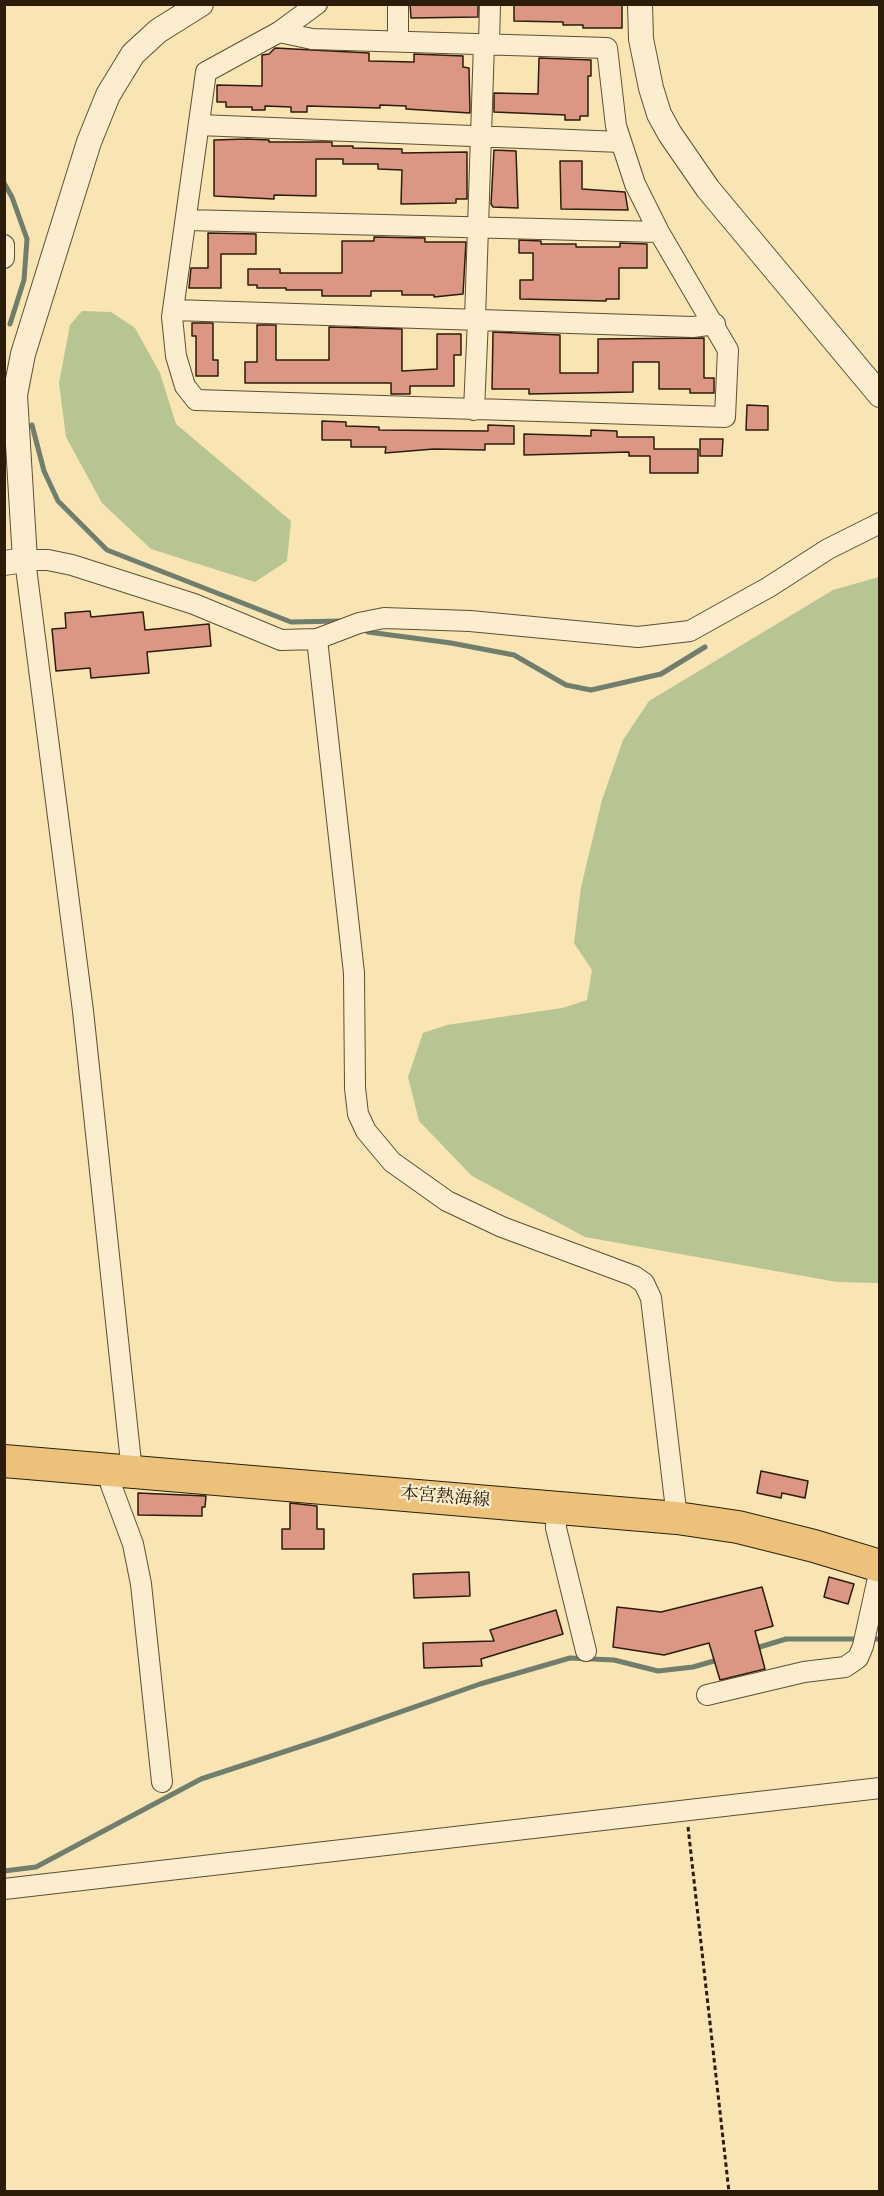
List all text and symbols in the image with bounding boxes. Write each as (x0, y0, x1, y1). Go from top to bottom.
street label: 本宮熱海線 (399, 1484, 491, 1514)

